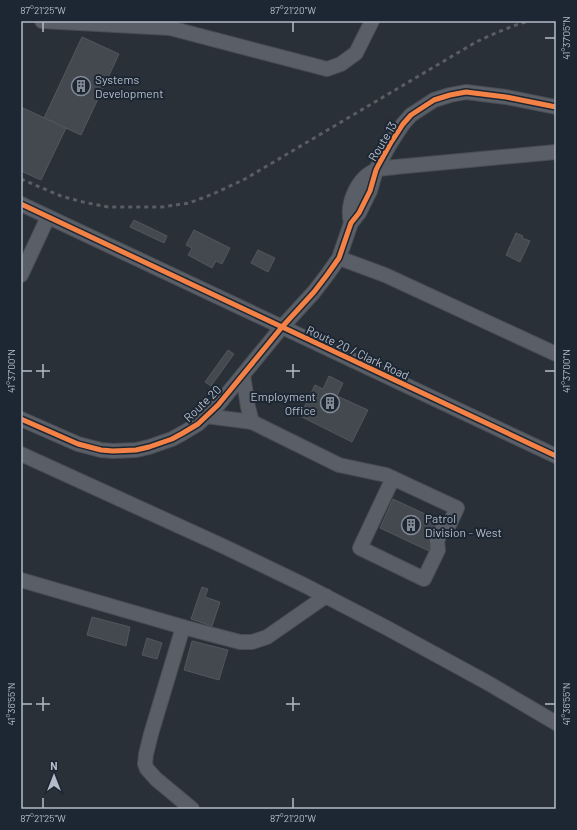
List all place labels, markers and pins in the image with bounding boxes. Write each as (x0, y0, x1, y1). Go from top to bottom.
place label: Systems Development (95, 72, 164, 100)
building icon: Systems Development (70, 75, 92, 97)
place label: Employment Office (251, 389, 316, 417)
building icon: Employment Office (319, 392, 341, 414)
place label: Patrol Division - West (425, 511, 502, 539)
building icon: Patrol Division - West (400, 514, 422, 536)

